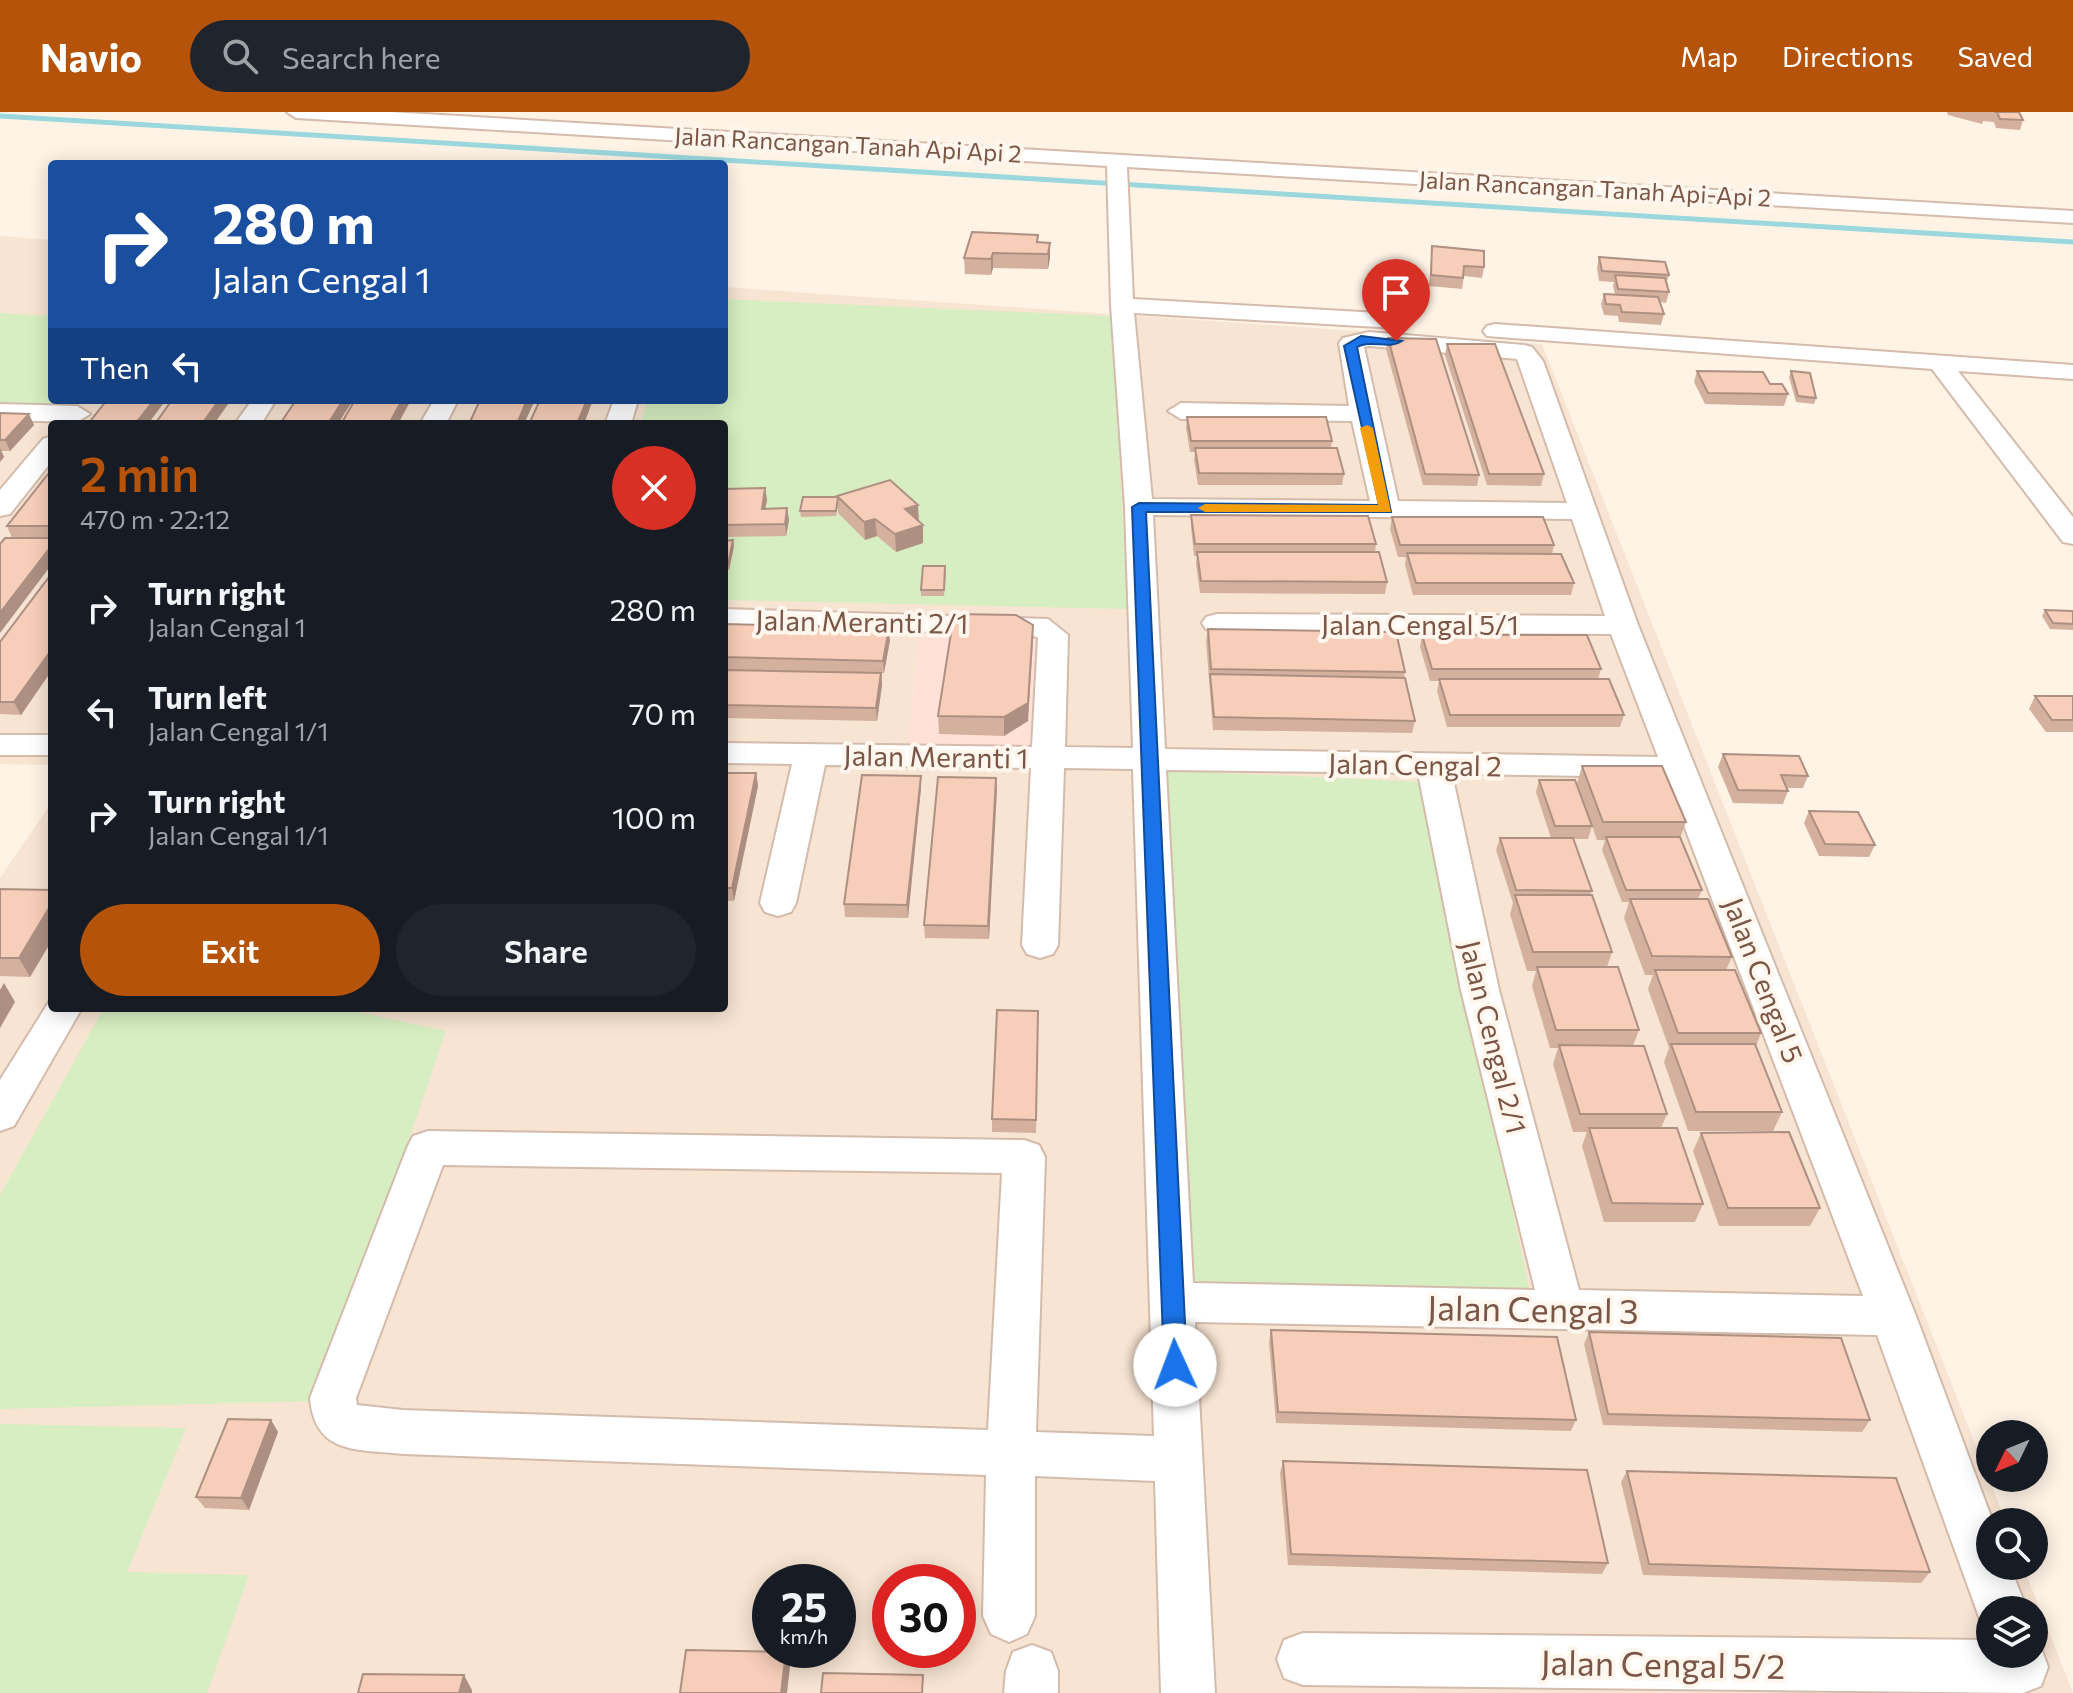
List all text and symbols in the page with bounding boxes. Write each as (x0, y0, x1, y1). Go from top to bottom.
search box (190, 20, 750, 92)
text: Navio (40, 33, 142, 80)
icon: search (218, 34, 262, 78)
text: Search here (282, 38, 441, 75)
text: Map (1680, 39, 1738, 73)
text: Directions (1782, 39, 1913, 73)
text: Saved (1957, 39, 2033, 73)
street label: Jalan Rancangan Tanah Api Api 2 (674, 120, 1022, 168)
street label: Jalan Rancangan Tanah Api-Api 2 (1418, 164, 1772, 212)
text: 280 m (212, 187, 375, 256)
icon: right (80, 192, 184, 296)
text: Jalan Cengal 1 (212, 256, 431, 300)
pin (1362, 259, 1430, 341)
icon: arrive (1374, 271, 1418, 315)
icon: left (165, 344, 209, 388)
text: Then (80, 348, 149, 385)
text: 2 min (80, 443, 199, 502)
button: close (612, 446, 696, 530)
text: 470 m · 22:12 (80, 503, 230, 534)
text: Turn right (148, 574, 285, 611)
icon: right (80, 586, 124, 630)
text: 280 m (610, 590, 696, 627)
street label: Jalan Meranti 2/1 (755, 602, 969, 640)
street label: Jalan Cengal 5/1 (1321, 607, 1519, 641)
text: Jalan Cengal 1 (148, 611, 306, 642)
text: Turn left (148, 678, 267, 715)
icon: left (80, 690, 124, 734)
text: 70 m (629, 694, 696, 731)
text: Jalan Cengal 1/1 (148, 715, 329, 746)
street label: Jalan Meranti 1 (843, 737, 1029, 775)
street label: Jalan Cengal 2 (1328, 745, 1502, 783)
text: Turn right (148, 782, 285, 819)
icon: right (80, 794, 124, 838)
text: 100 m (612, 798, 696, 835)
text: Jalan Cengal 1/1 (148, 819, 329, 850)
street label: Jalan Cengal 5 (1717, 893, 1811, 1067)
button: Exit (80, 904, 380, 996)
button: Share (396, 904, 696, 996)
street label: Jalan Cengal 2/1 (1454, 937, 1534, 1137)
street label: Jalan Cengal 3 (1427, 1285, 1639, 1331)
position arrow (1133, 1323, 1217, 1407)
north arrow (1976, 1420, 2048, 1492)
map controls (1976, 1420, 2048, 1668)
button: search (1976, 1508, 2048, 1580)
speed limit sign: 30 (872, 1564, 976, 1668)
text: 25 (781, 1581, 827, 1630)
button: layers (1976, 1596, 2048, 1668)
text: km/h (780, 1624, 828, 1648)
street label: Jalan Cengal 5/2 (1540, 1640, 1786, 1686)

